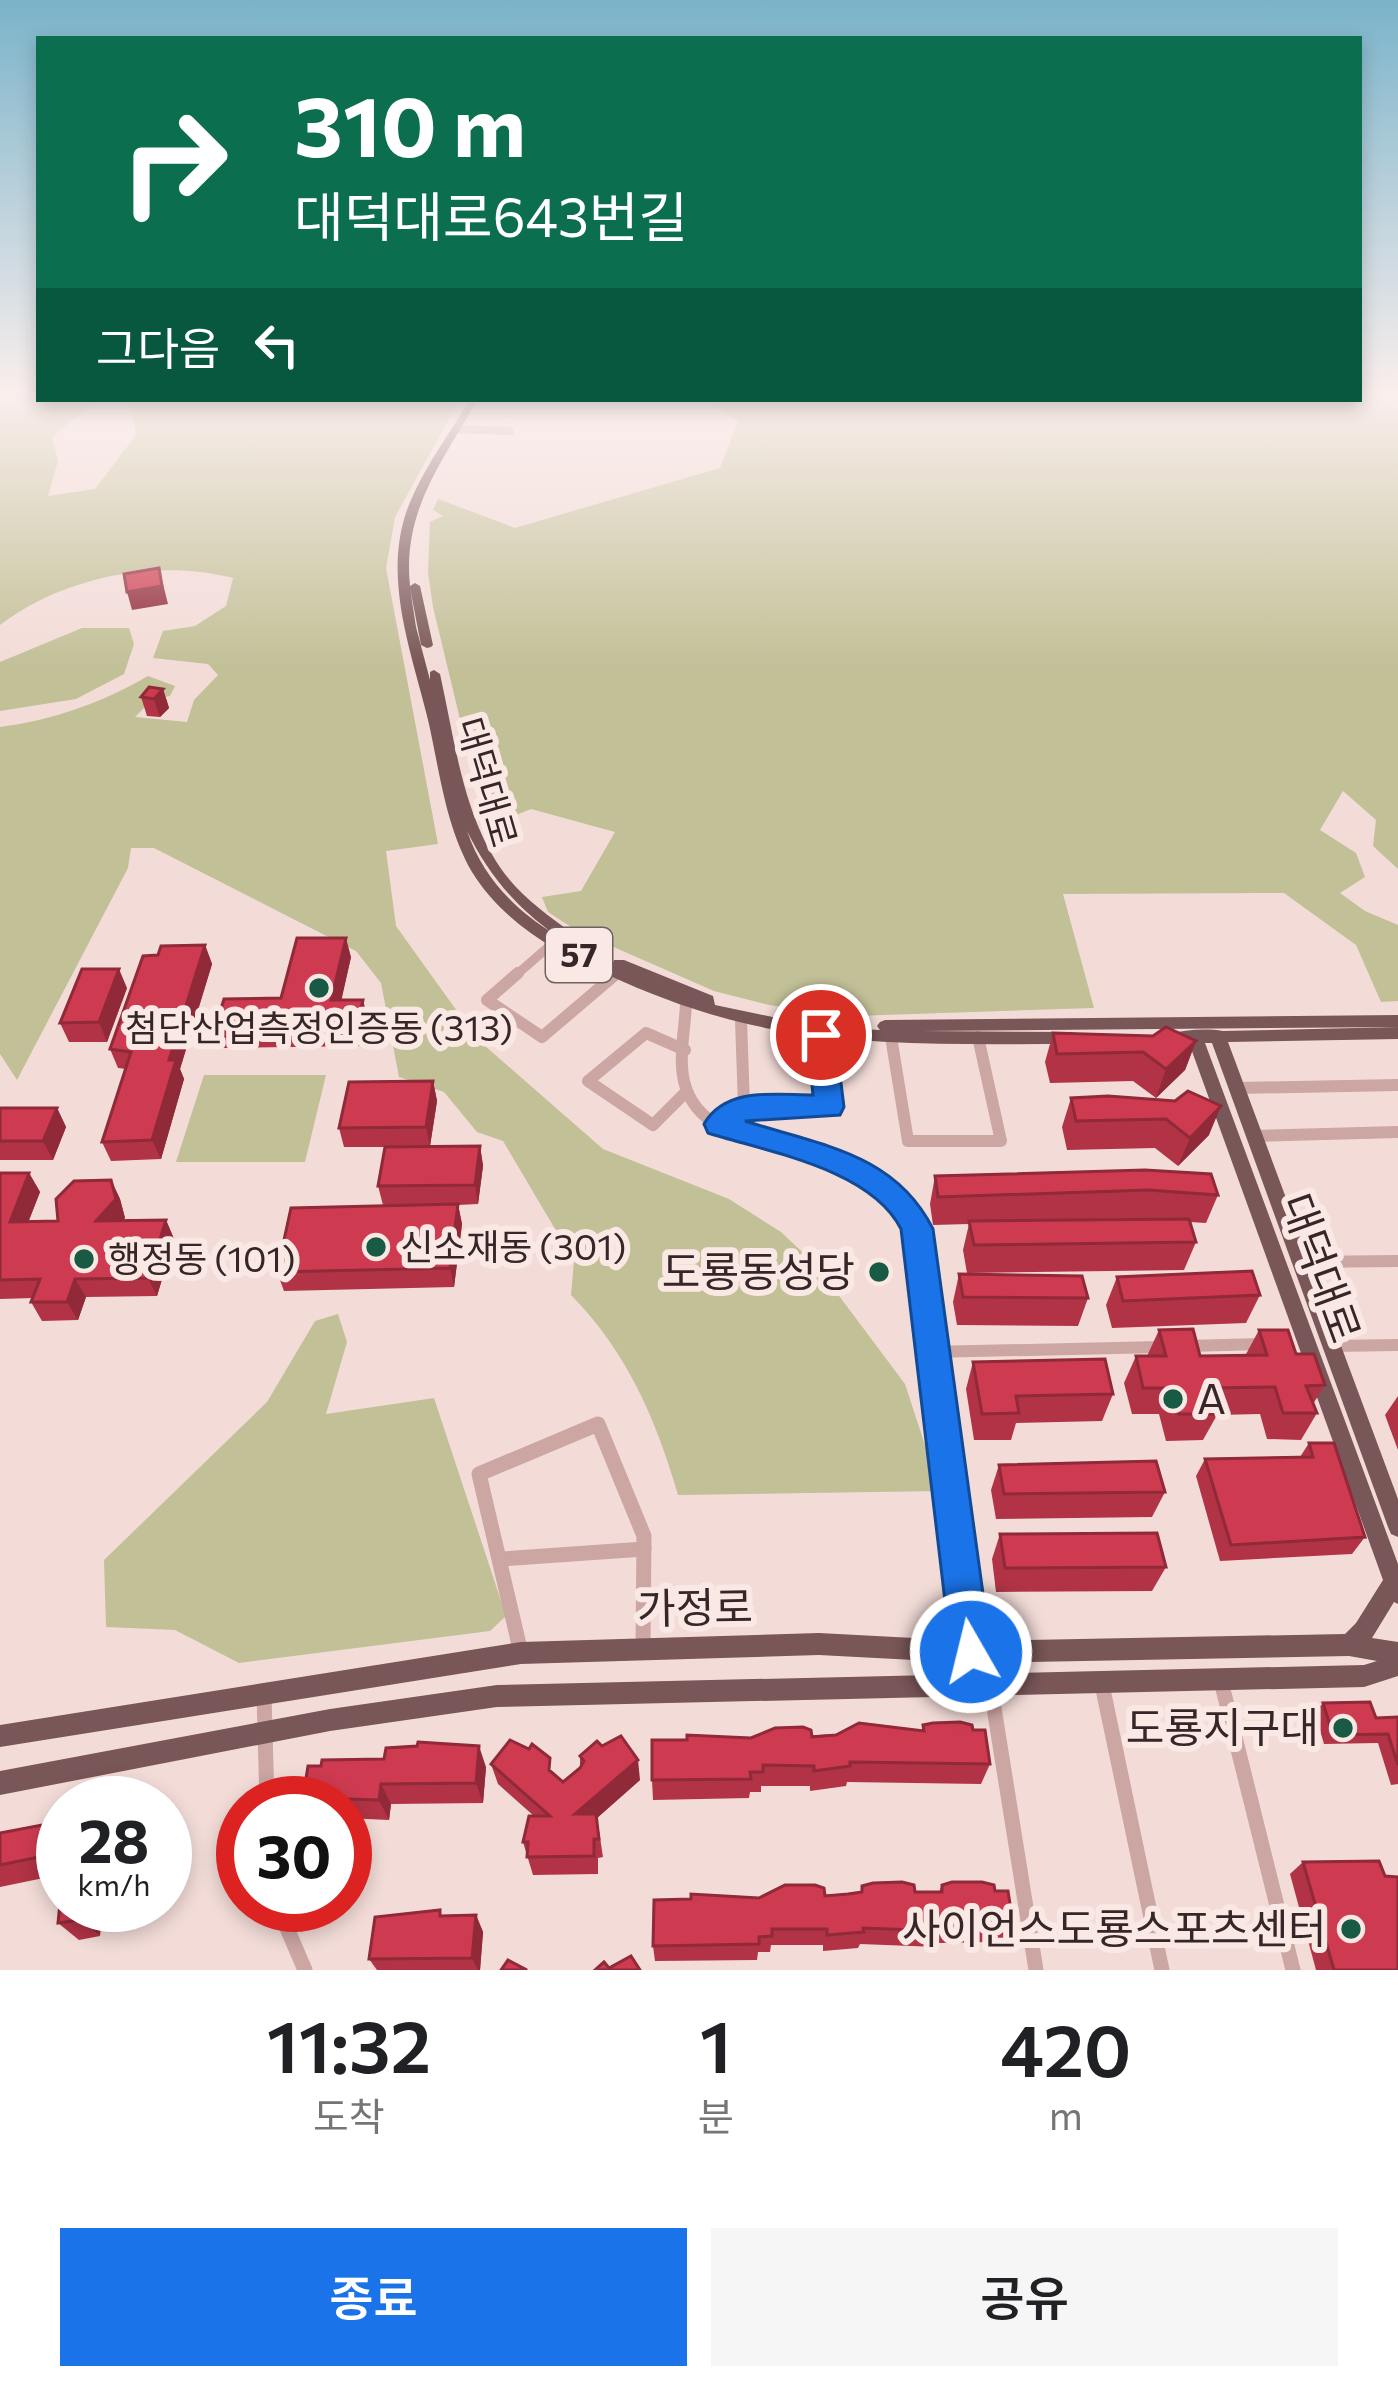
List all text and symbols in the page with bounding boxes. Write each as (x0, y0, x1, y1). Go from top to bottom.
text: 310 m (294, 72, 526, 174)
icon: right (96, 84, 252, 240)
text: 대덕대로643번길 (294, 182, 688, 248)
icon: left (244, 312, 310, 378)
text: 그다음 (96, 319, 220, 374)
street label: 대덕대로 (450, 712, 528, 851)
road number: 57 (546, 928, 612, 982)
marker: 첨단산업측정인증동 (313) (306, 975, 332, 1001)
pin (770, 984, 872, 1086)
icon: arrive (788, 1002, 854, 1068)
place label: 첨단산업측정인증동 (313) (125, 1004, 513, 1048)
street label: 대덕대로 (1272, 1186, 1374, 1349)
place label: 신소재동 (301) (400, 1223, 626, 1267)
marker: 신소재동 (301) (363, 1234, 389, 1260)
place label: 행정동 (101) (108, 1235, 296, 1279)
place label: 도룡동성당 (662, 1244, 855, 1296)
marker: 행정동 (101) (71, 1246, 97, 1272)
marker: 도룡동성당 (866, 1259, 892, 1285)
place label: A (1197, 1371, 1226, 1423)
marker: A (1160, 1386, 1186, 1412)
street label: 가정로 (637, 1579, 753, 1633)
position arrow (908, 1589, 1034, 1715)
place label: 도룡지구대 (1126, 1700, 1319, 1752)
marker: 도룡지구대 (1330, 1715, 1356, 1741)
speed limit sign: 30 (216, 1776, 372, 1932)
text: 28 (79, 1802, 149, 1875)
text: km/h (78, 1865, 150, 1902)
place label: 사이언스도룡스포츠센터 (902, 1901, 1327, 1953)
marker: 사이언스도룡스포츠센터 (1338, 1916, 1364, 1942)
text: 11:32 (267, 2000, 431, 2088)
text: 1 (700, 2000, 732, 2088)
text: 420 (1000, 2004, 1131, 2092)
text: m (1049, 2090, 1083, 2138)
text: 도착 (313, 2091, 385, 2139)
text: 분 (698, 2091, 734, 2139)
button: 종료 (60, 2228, 687, 2366)
button: 공유 (711, 2228, 1338, 2366)

